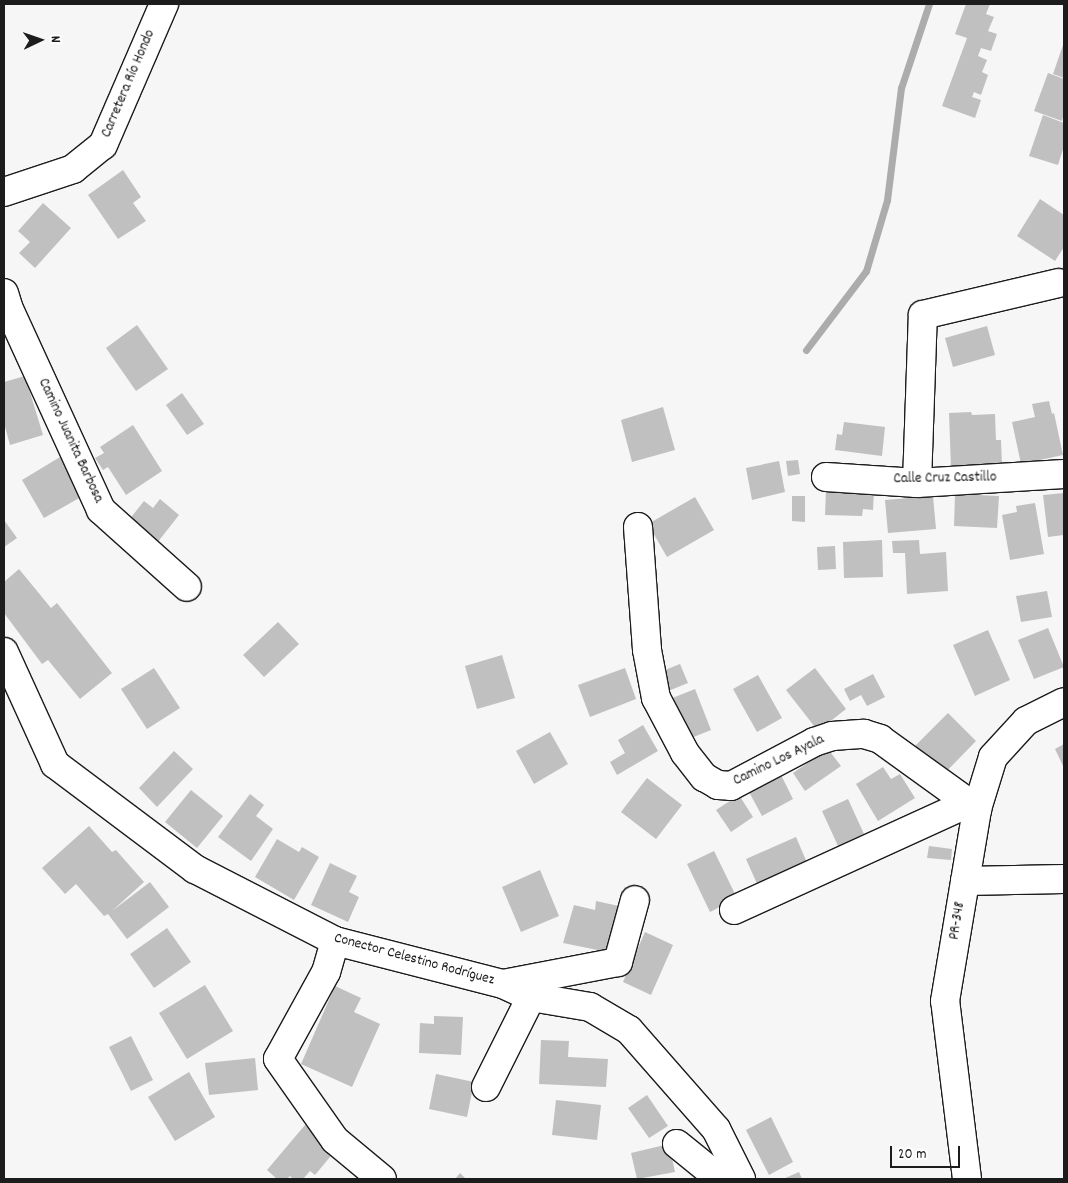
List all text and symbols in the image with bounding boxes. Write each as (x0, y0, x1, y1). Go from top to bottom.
north arrow (15, 15, 65, 65)
street label: Carretera Río Hondo (98, 27, 160, 141)
text: N (45, 35, 65, 43)
street label: Camino Juanita Barbosa (33, 376, 107, 506)
street label: Calle Cruz Castillo (893, 469, 997, 489)
street label: Camino Los Ayala (731, 731, 827, 791)
street label: PR-348 (946, 901, 970, 941)
street label: Conector Celestino Rodríguez (332, 930, 496, 990)
scale bar (893, 1136, 963, 1168)
text: 20 m (898, 1144, 926, 1166)

